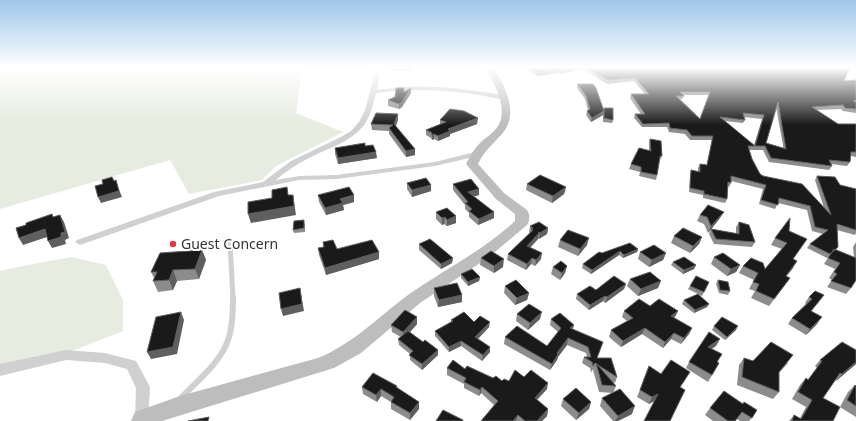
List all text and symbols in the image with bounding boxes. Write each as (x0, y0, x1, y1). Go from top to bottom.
place label: Guest Concern (181, 234, 278, 253)
marker: Guest Concern (168, 239, 178, 249)

